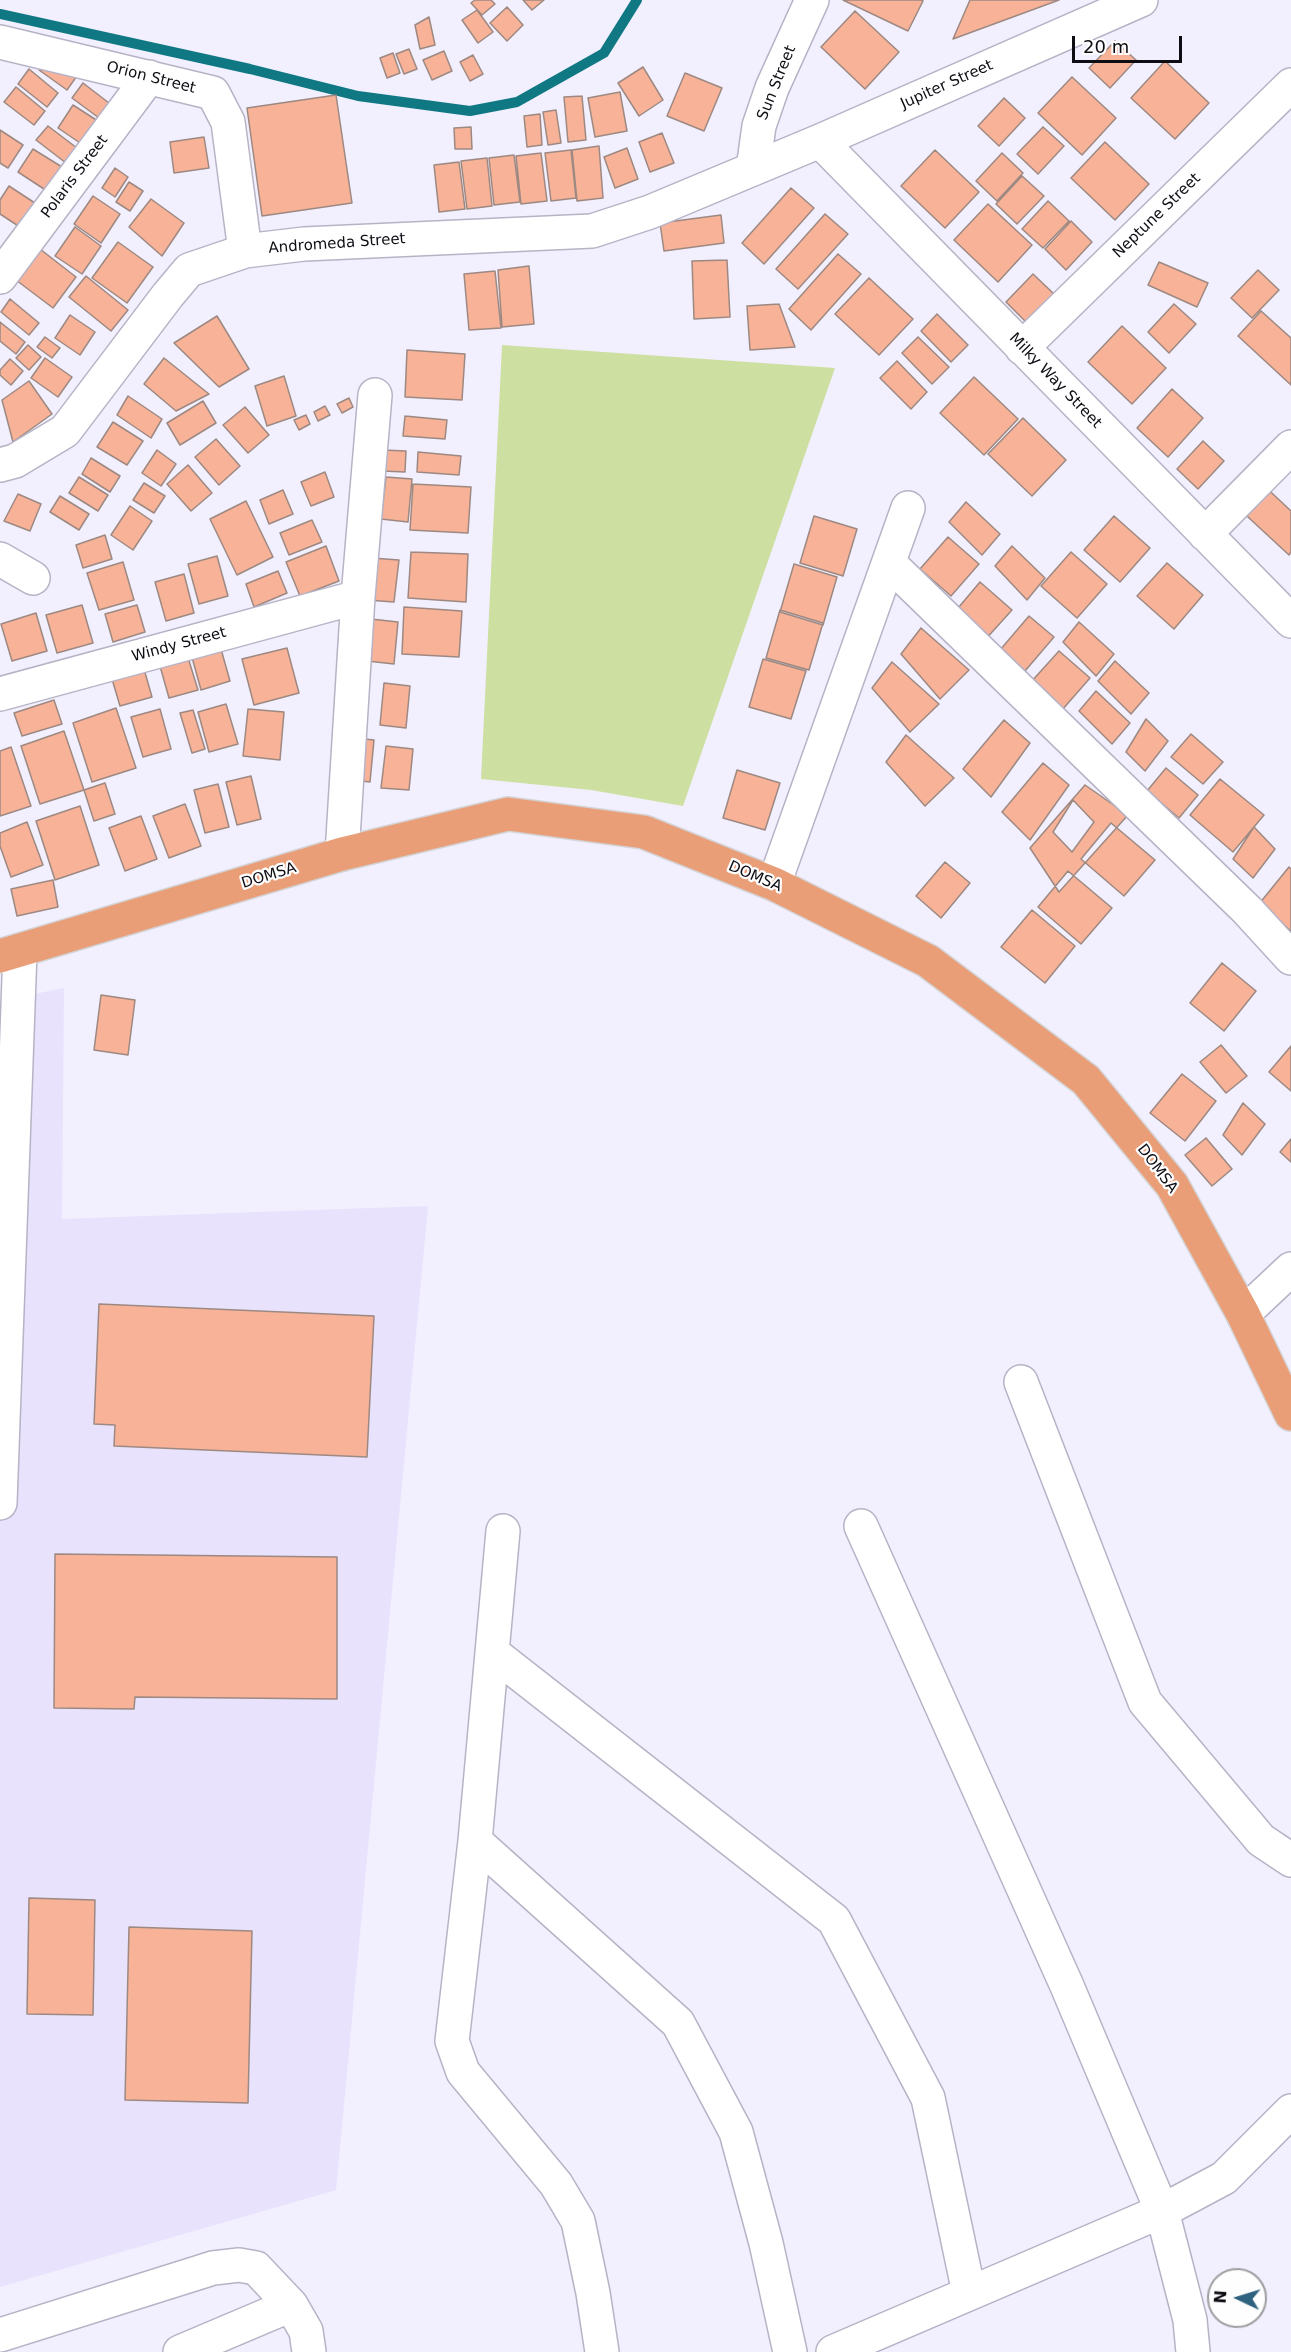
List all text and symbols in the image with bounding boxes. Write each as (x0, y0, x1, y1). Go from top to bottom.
scale bar (1075, 24, 1184, 62)
text: 20 m (1083, 36, 1129, 57)
street label: Sun Street (754, 43, 800, 123)
street label: Jupiter Street (898, 57, 996, 113)
street label: Orion Street (105, 58, 197, 98)
street label: Polaris Street (38, 132, 112, 222)
street label: Neptune Street (1110, 170, 1204, 262)
street label: Andromeda Street (268, 230, 406, 258)
street label: Milky Way Street (1005, 330, 1105, 432)
street label: Windy Street (130, 624, 228, 666)
street label: DOMSA (726, 858, 784, 896)
street label: DOMSA (239, 859, 299, 893)
street label: DOMSA (1133, 1141, 1181, 1197)
north arrow (1207, 2268, 1267, 2328)
text: N (1211, 2290, 1230, 2304)

